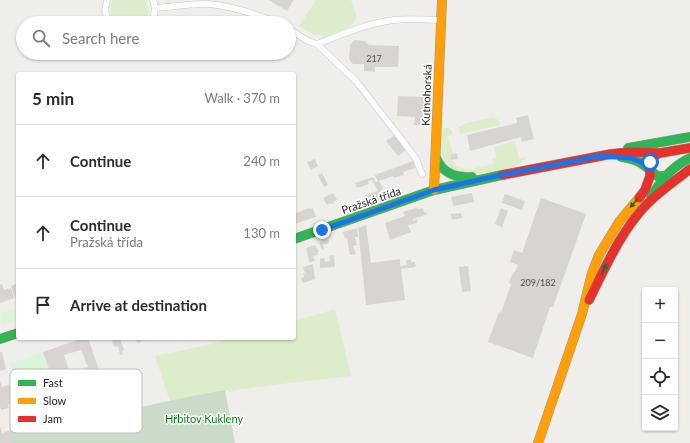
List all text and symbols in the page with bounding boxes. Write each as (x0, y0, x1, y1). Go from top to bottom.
search box (16, 16, 296, 60)
icon: search (30, 27, 52, 49)
text: Search here (62, 29, 139, 47)
house number: 217 (366, 53, 382, 64)
street label: Kutnohorská (418, 64, 434, 126)
text: 5 min (32, 88, 74, 109)
text: Walk · 370 m (204, 90, 280, 106)
icon: ahead (32, 150, 54, 172)
text: Continue (70, 152, 131, 170)
text: 240 m (243, 153, 280, 169)
route start (641, 153, 659, 171)
street label: Pražská třída (340, 184, 402, 216)
one-way arrow (630, 198, 639, 208)
text: Continue (70, 216, 131, 234)
route end (313, 221, 331, 239)
icon: ahead (32, 222, 54, 244)
text: 130 m (243, 225, 280, 241)
text: Pražská třída (70, 234, 143, 250)
one-way arrow (601, 263, 607, 275)
house number: 209/182 (520, 277, 556, 288)
map controls (642, 287, 678, 431)
button: + (642, 287, 678, 323)
icon: arrive (32, 294, 54, 316)
text: Arrive at destination (70, 296, 207, 314)
button: − (642, 323, 678, 359)
button: locate (642, 359, 678, 395)
legend (10, 369, 142, 433)
text: Fast (43, 376, 63, 389)
text: Slow (43, 394, 67, 407)
button: layers (642, 395, 678, 431)
text: Jam (43, 412, 62, 425)
park label: Hřbitov Kukleny (165, 412, 243, 425)

